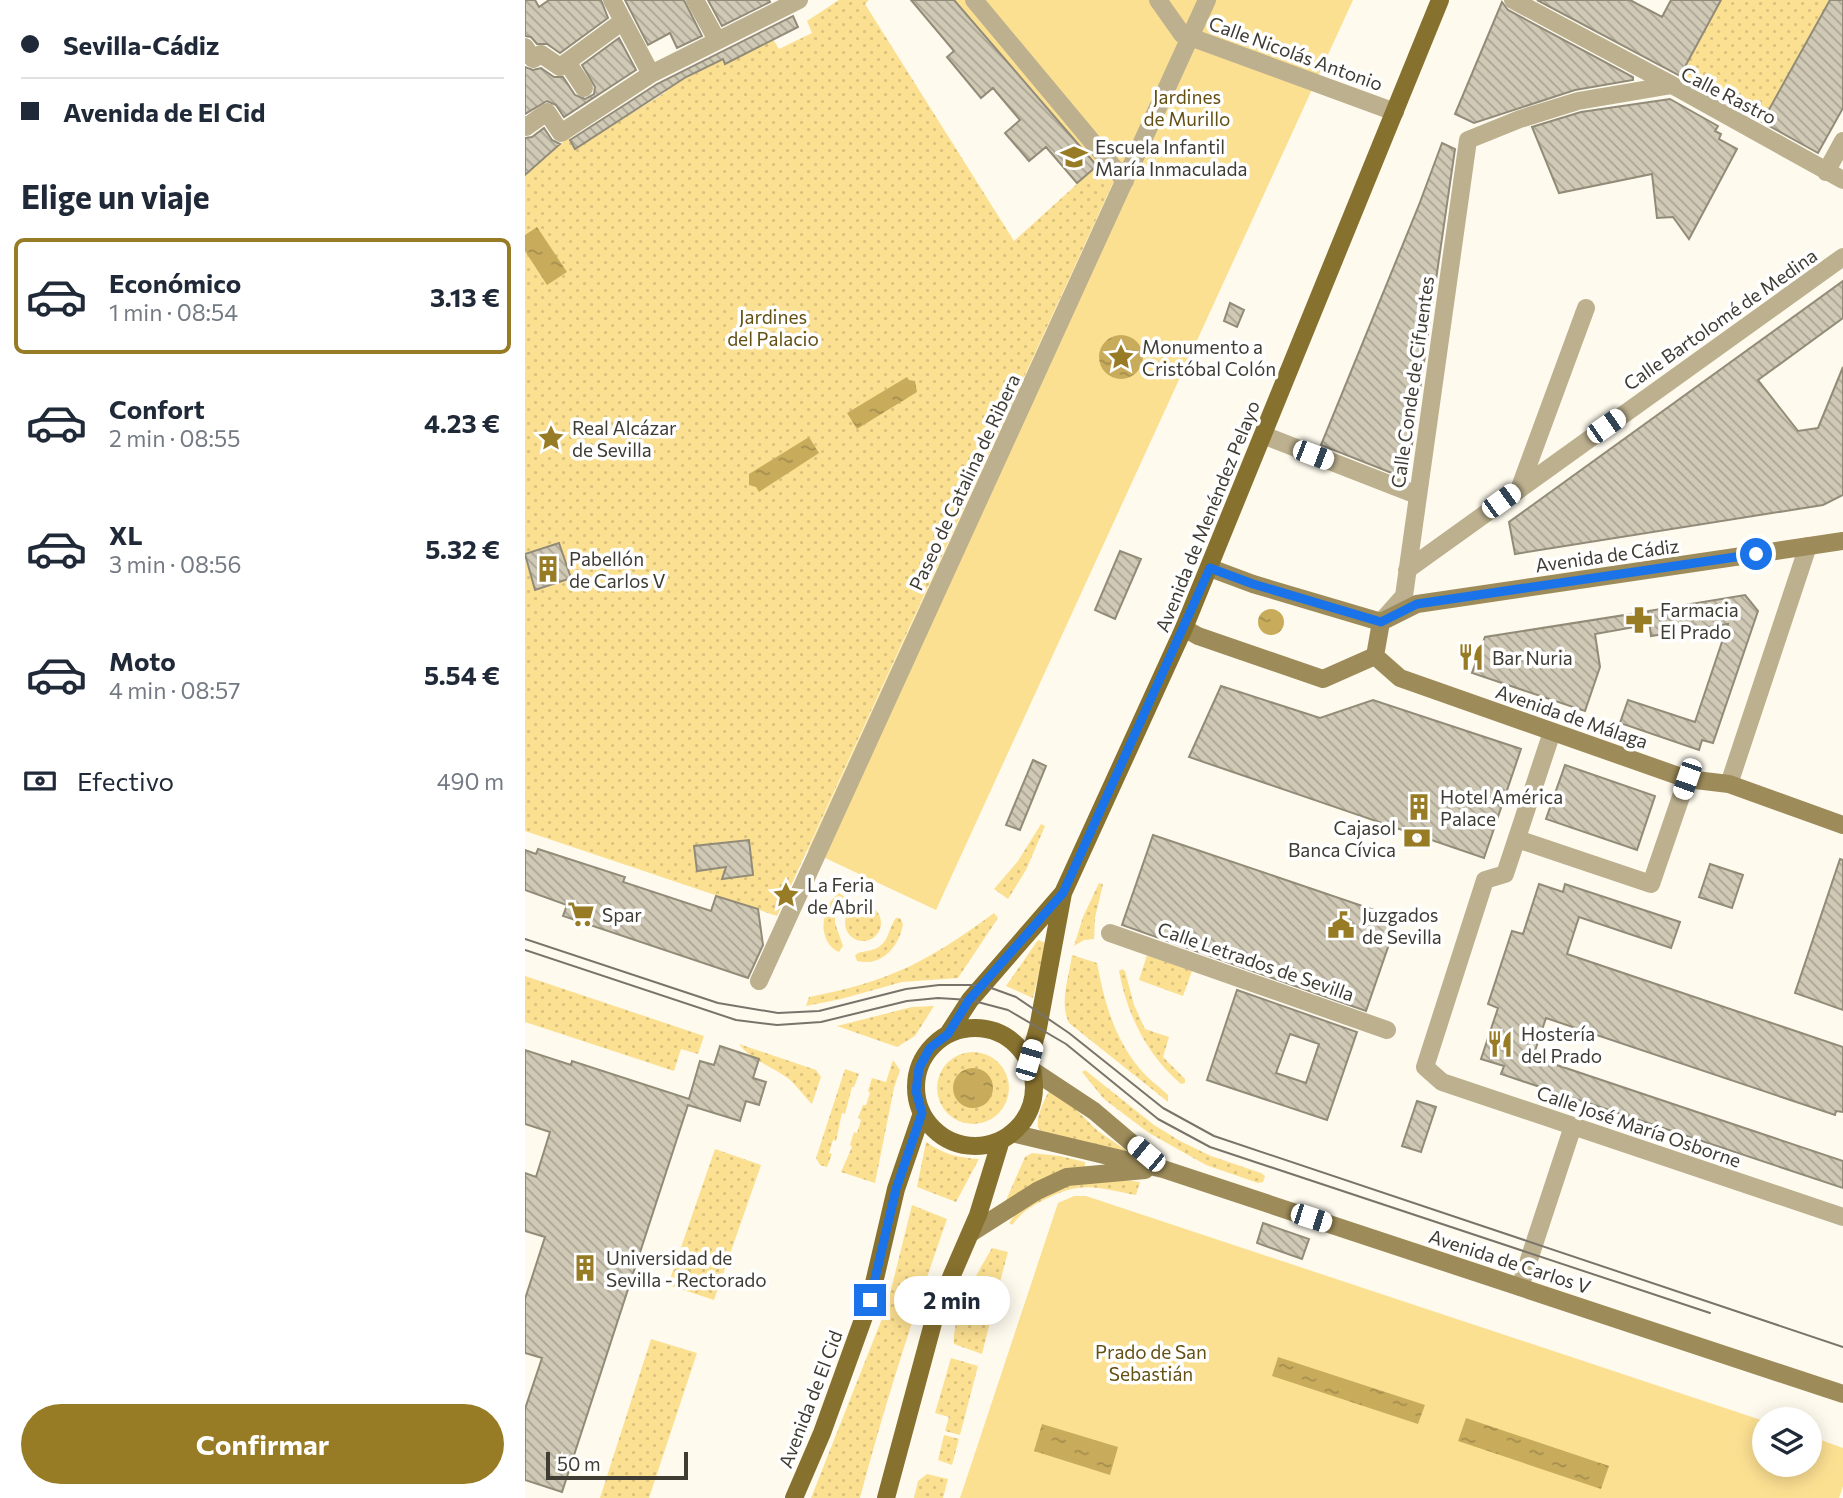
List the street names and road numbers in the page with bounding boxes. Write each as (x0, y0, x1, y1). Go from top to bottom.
street label: Calle Nicolás Antonio (1206, 11, 1386, 95)
street label: Calle Rastro (1677, 61, 1781, 129)
street label: Calle Bartolomé de Medina (1619, 243, 1821, 395)
street label: Calle Conde de Cifuentes (1386, 274, 1438, 490)
street label: Paseo de Catalina de Ribera (904, 370, 1024, 594)
street label: Avenida de Menéndez Pelayo (1150, 397, 1264, 635)
street label: Avenida de Cádiz (1534, 534, 1680, 576)
street label: Avenida de Málaga (1493, 679, 1651, 753)
street label: Calle Letrados de Sevilla (1155, 917, 1357, 1005)
street label: Calle José María Osborne (1534, 1080, 1744, 1172)
street label: Avenida de Carlos V (1426, 1224, 1594, 1298)
street label: Avenida de El Cid (773, 1327, 847, 1471)

